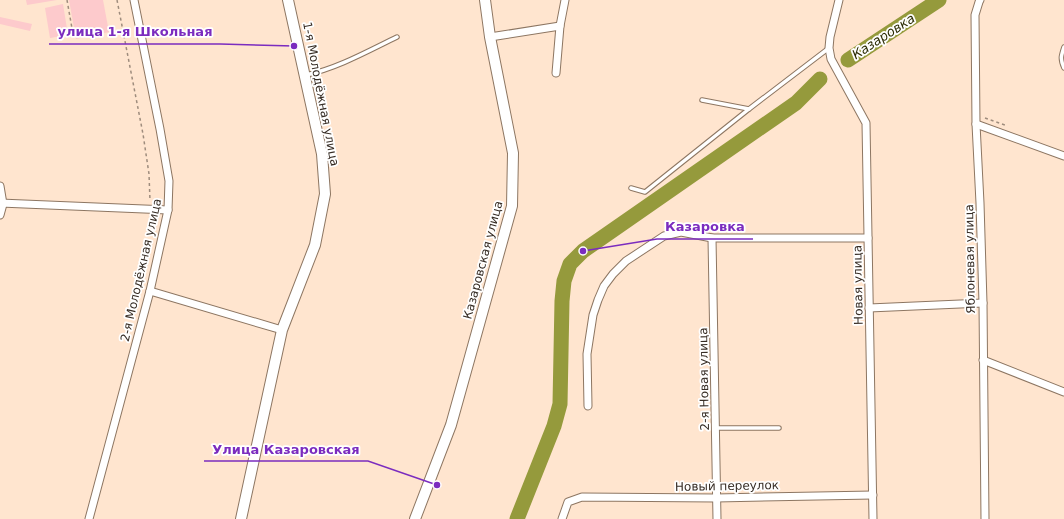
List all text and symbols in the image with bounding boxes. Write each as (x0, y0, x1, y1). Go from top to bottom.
water label: Казаровка (849, 11, 917, 62)
callout: улица 1-я Школьная (49, 19, 220, 44)
street label: 1-я Молодёжная улица (300, 21, 342, 167)
text: улица 1-я Школьная (57, 24, 213, 39)
street label: 2-я Молодёжная улица (118, 197, 164, 343)
street label: Казаровская улица (460, 199, 506, 321)
street label: Яблоневая улица (962, 204, 978, 314)
callout: Казаровка (657, 214, 753, 239)
text: Казаровка (665, 219, 745, 234)
street label: Новая улица (850, 245, 866, 325)
street label: 2-я Новая улица (696, 327, 712, 431)
callout: Улица Казаровская (204, 436, 368, 461)
text: Улица Казаровская (212, 442, 360, 457)
street label: Новый переулок (675, 478, 779, 494)

